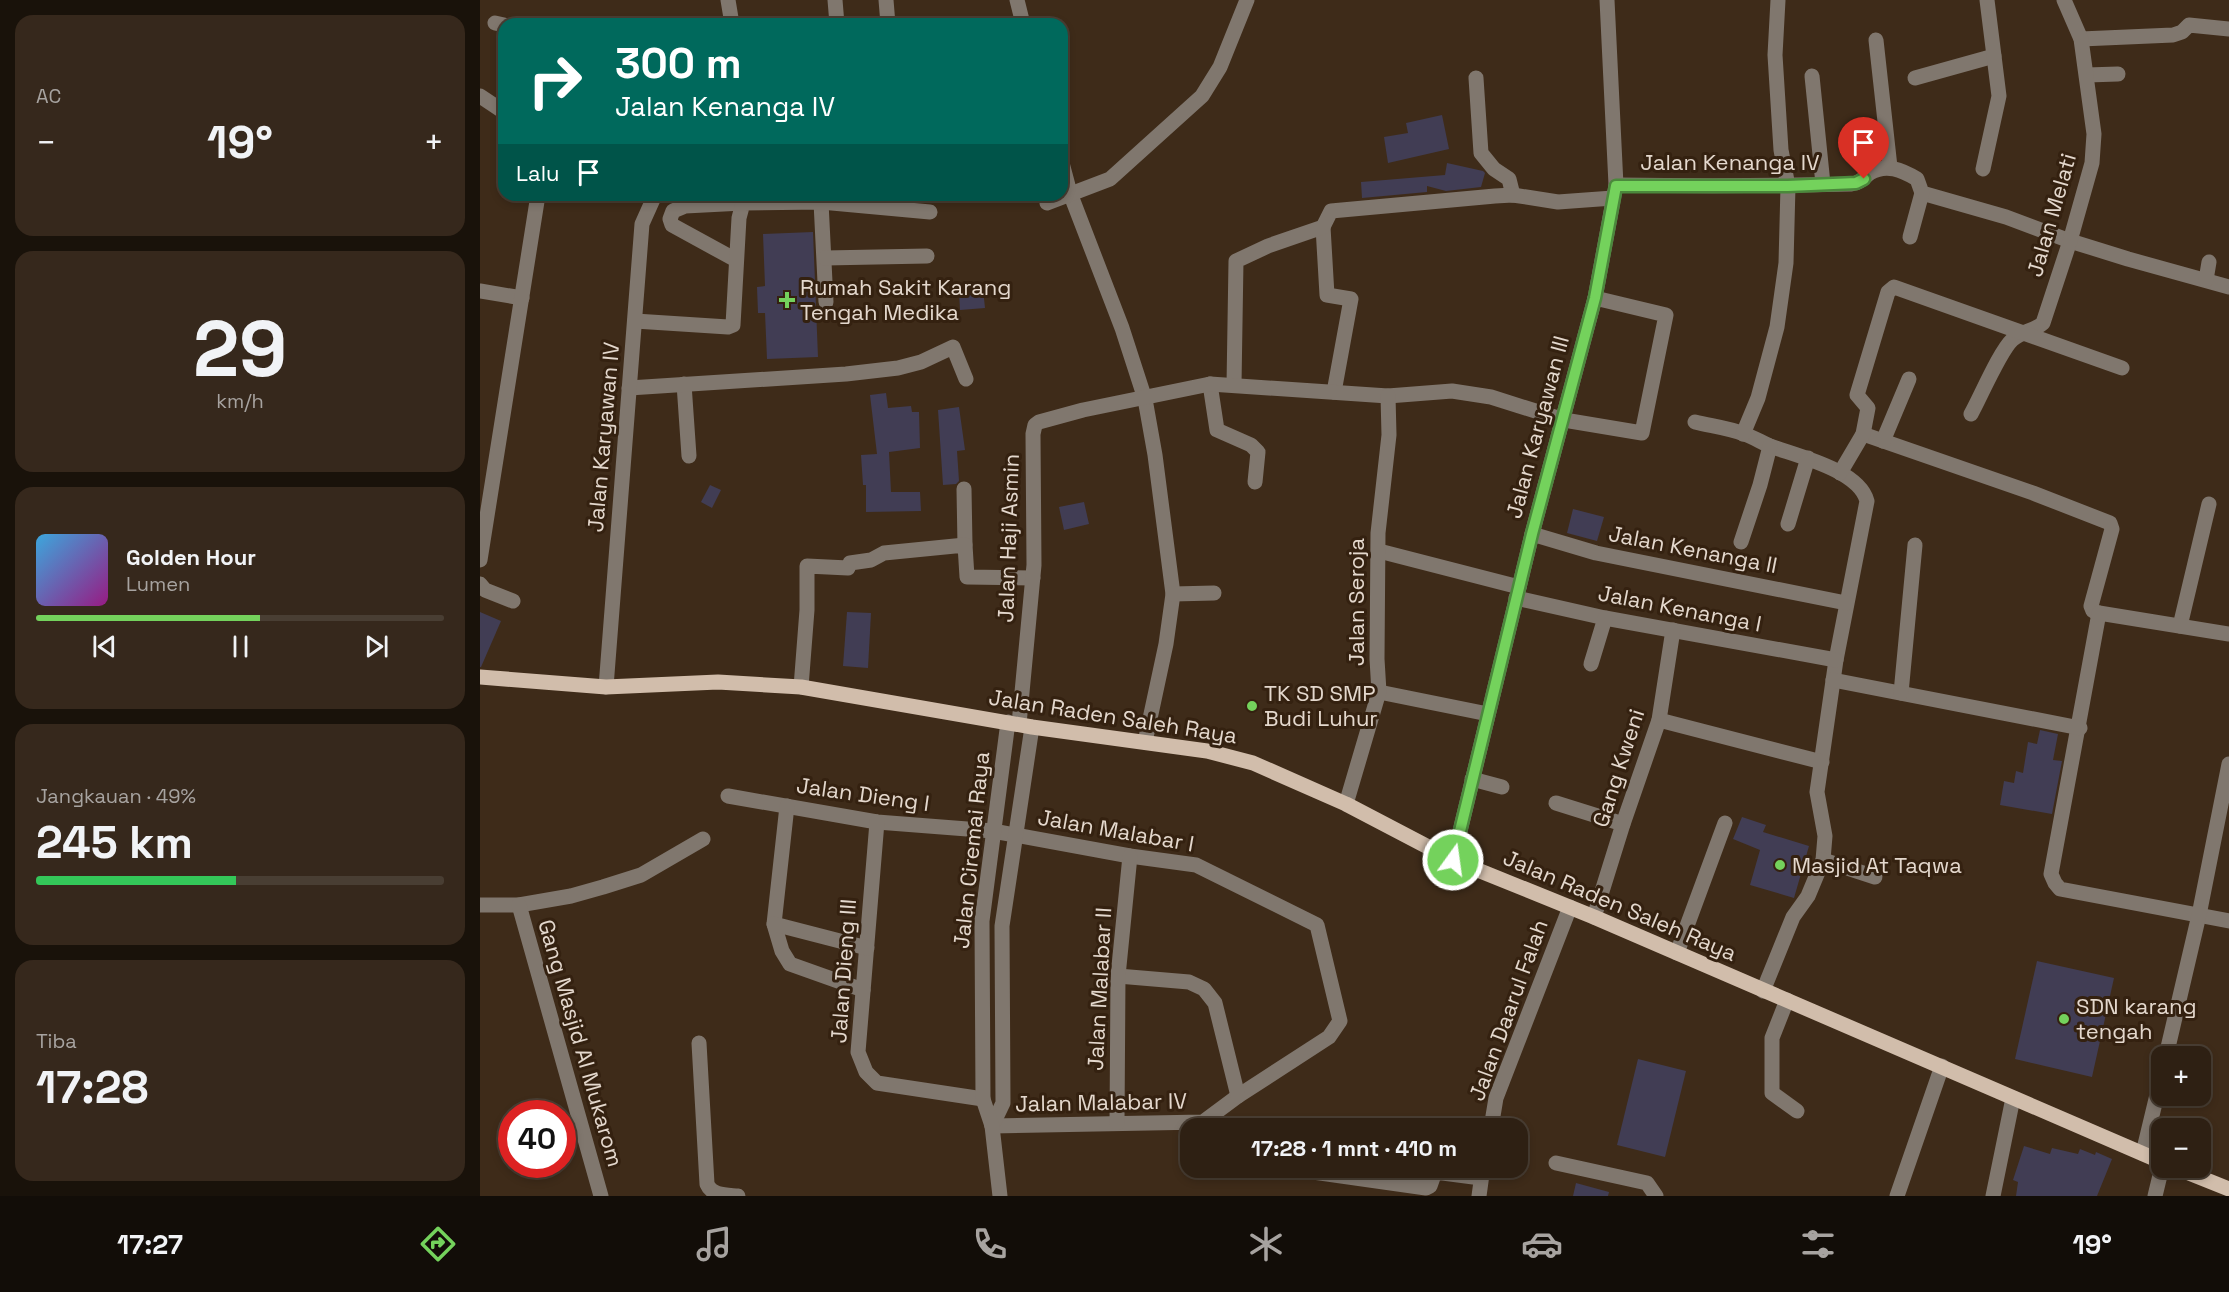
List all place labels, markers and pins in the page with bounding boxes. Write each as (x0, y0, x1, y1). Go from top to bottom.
pin (1838, 117, 1889, 179)
place label: Rumah Sakit Karang Tengah Medika (800, 273, 1011, 326)
marker: Rumah Sakit Karang Tengah Medika (778, 291, 796, 309)
place label: TK SD SMP Budi Luhur (1264, 679, 1378, 732)
marker: TK SD SMP Budi Luhur (1245, 699, 1259, 713)
place label: Masjid At Taqwa (1792, 851, 1962, 879)
marker: Masjid At Taqwa (1773, 858, 1787, 872)
place label: SDN karang tengah (2076, 992, 2197, 1045)
marker: SDN karang tengah (2057, 1012, 2071, 1026)

